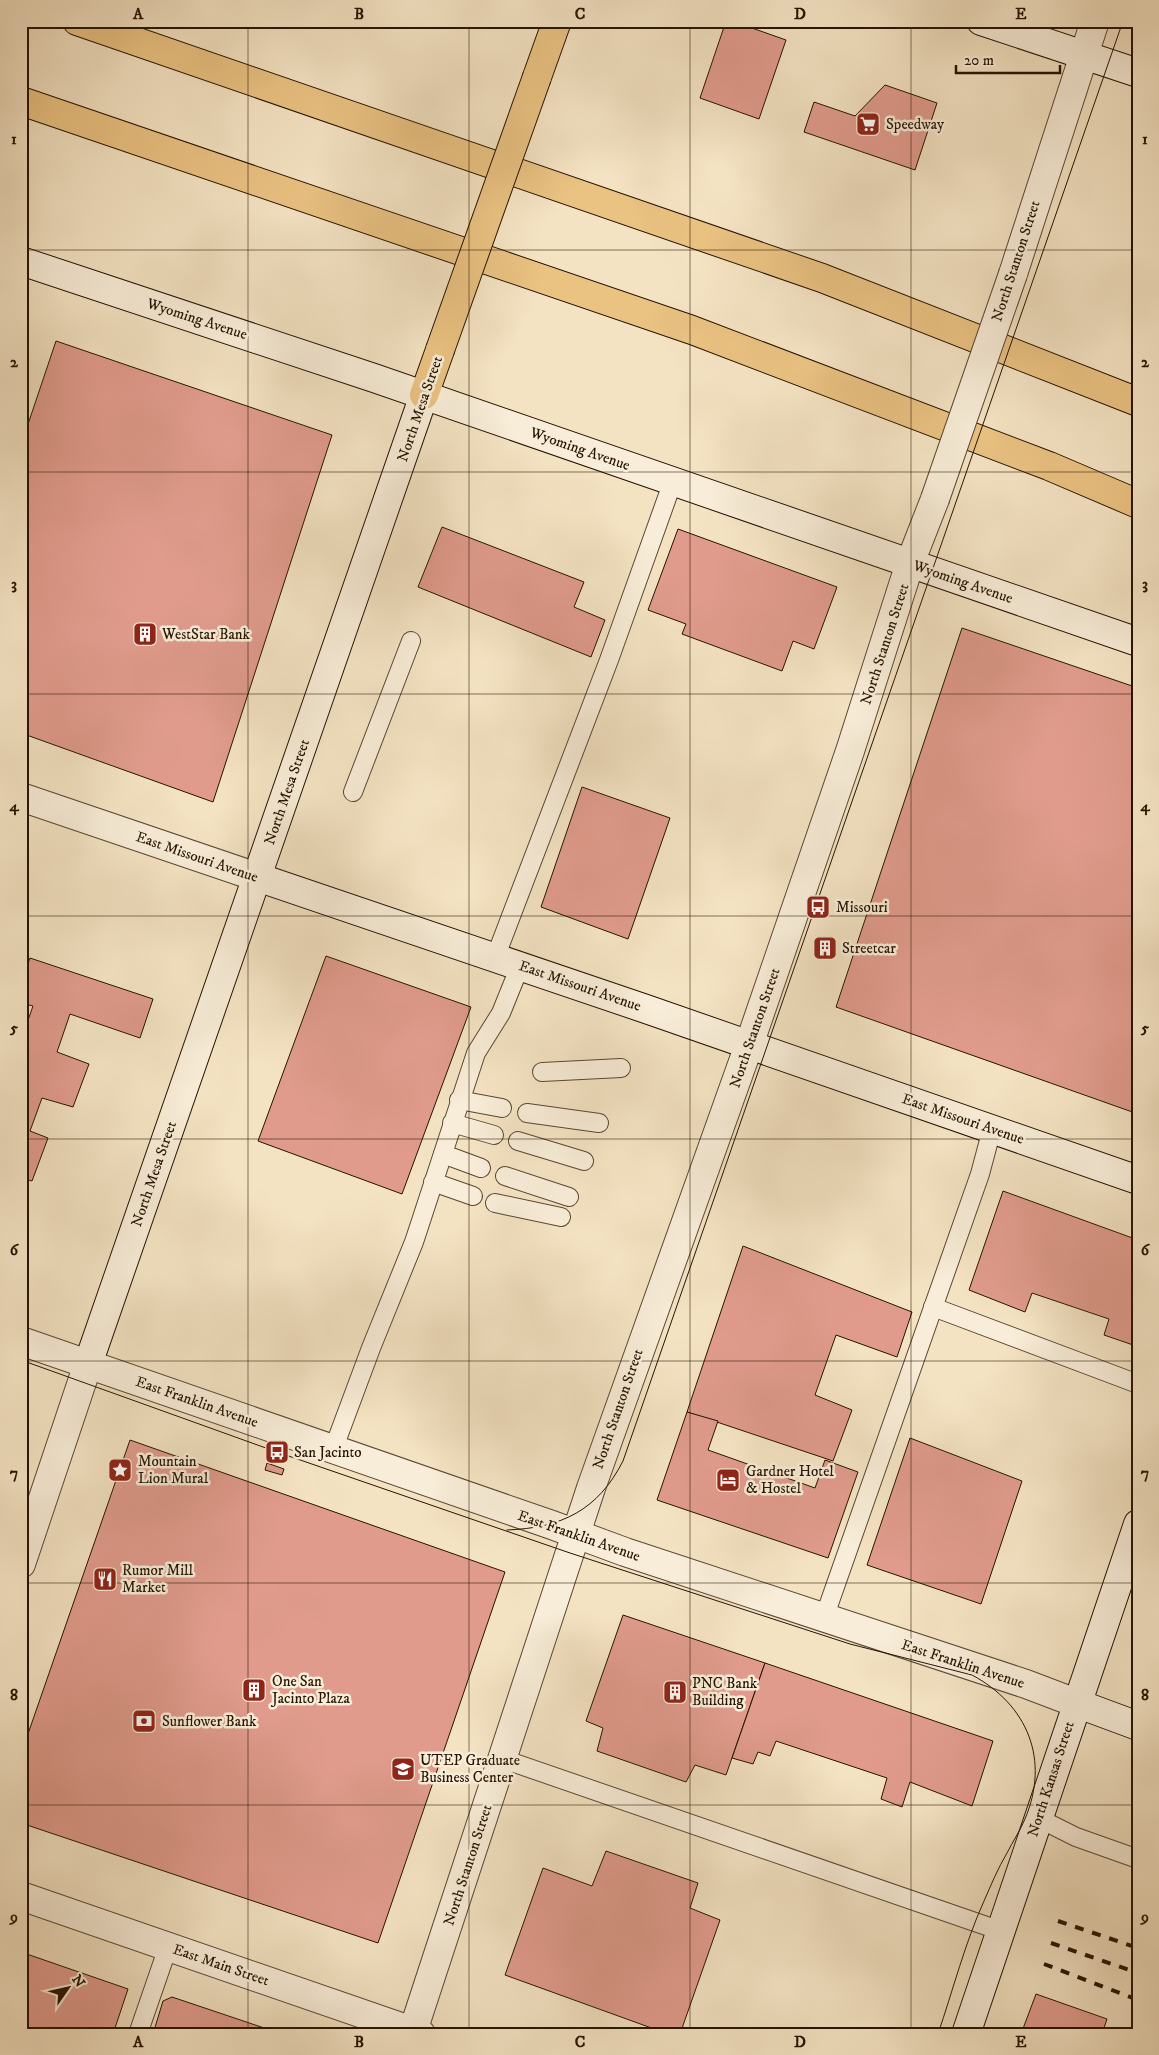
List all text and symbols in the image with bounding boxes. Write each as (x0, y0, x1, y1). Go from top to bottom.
text: A (132, 4, 144, 24)
text: B (354, 4, 364, 24)
text: C (575, 4, 585, 24)
text: D (794, 4, 806, 24)
text: E (1015, 4, 1027, 24)
scale bar (956, 42, 1060, 74)
text: 20 m (964, 51, 994, 70)
supermarket icon: Speedway (855, 111, 881, 137)
place label: Speedway (886, 115, 945, 134)
text: 1 (11, 129, 17, 149)
text: 1 (1142, 129, 1148, 149)
street label: North Stanton Street (987, 198, 1045, 324)
street label: Wyoming Avenue (143, 294, 250, 344)
text: 2 (10, 352, 19, 372)
text: 2 (1141, 352, 1150, 372)
street label: North Mesa Street (393, 353, 447, 464)
street label: Wyoming Avenue (527, 423, 632, 475)
street label: Wyoming Avenue (910, 556, 1015, 608)
text: 3 (11, 574, 17, 594)
text: 3 (1142, 574, 1148, 594)
street label: North Stanton Street (856, 581, 914, 707)
building icon: WestStar Bank (132, 621, 158, 647)
place label: WestStar Bank (161, 625, 251, 644)
street label: North Mesa Street (260, 736, 314, 847)
text: 4 (8, 796, 19, 816)
text: 4 (1139, 796, 1150, 816)
street label: East Missouri Avenue (133, 827, 261, 887)
bus stop icon: Missouri (805, 894, 831, 920)
place label: Missouri (836, 898, 888, 917)
building icon: Streetcar (812, 935, 838, 961)
place label: Streetcar (842, 939, 896, 958)
street label: East Missouri Avenue (516, 956, 644, 1016)
street label: North Stanton Street (725, 965, 785, 1091)
text: 5 (9, 1018, 18, 1038)
text: 5 (1140, 1018, 1149, 1038)
street label: East Missouri Avenue (899, 1089, 1027, 1149)
street label: North Mesa Street (127, 1118, 181, 1229)
text: 6 (10, 1240, 20, 1260)
text: 6 (1141, 1240, 1151, 1260)
street label: North Stanton Street (588, 1346, 648, 1472)
street label: East Franklin Avenue (133, 1372, 261, 1432)
bus stop icon: San Jacinto (264, 1439, 290, 1465)
place label: San Jacinto (294, 1443, 362, 1462)
place label: Mountain Lion Mural (138, 1452, 209, 1488)
place icon: Mountain Lion Mural (107, 1457, 133, 1483)
place label: Gardner Hotel & Hostel (746, 1462, 834, 1498)
text: 7 (10, 1463, 18, 1483)
text: 7 (1141, 1463, 1149, 1483)
hotel icon: Gardner Hotel & Hostel (715, 1467, 741, 1493)
street label: East Franklin Avenue (515, 1506, 643, 1566)
place label: Rumor Mill Market (122, 1561, 194, 1597)
restaurant icon: Rumor Mill Market (92, 1566, 118, 1592)
street label: East Franklin Avenue (899, 1635, 1027, 1693)
place label: One San Jacinto Plaza (270, 1672, 350, 1708)
place label: PNC Bank Building (692, 1674, 758, 1710)
building icon: One San Jacinto Plaza (241, 1677, 267, 1703)
building icon: PNC Bank Building (662, 1679, 688, 1705)
text: 8 (10, 1685, 18, 1705)
text: 8 (1141, 1685, 1149, 1705)
bank icon: Sunflower Bank (131, 1708, 157, 1734)
place label: Sunflower Bank (162, 1712, 257, 1731)
street label: North Kansas Street (1023, 1719, 1079, 1839)
place label: UTEP Graduate Business Center (420, 1751, 520, 1787)
school or university icon: UTEP Graduate Business Center (390, 1756, 416, 1782)
street label: North Stanton Street (439, 1802, 497, 1928)
text: 9 (9, 1907, 18, 1927)
text: 9 (1140, 1907, 1149, 1927)
street label: East Main Street (170, 1940, 272, 1990)
north arrow (42, 1962, 92, 2012)
text: N (67, 1971, 89, 1992)
text: A (132, 2032, 144, 2052)
text: B (354, 2032, 364, 2052)
text: C (575, 2032, 585, 2052)
text: D (794, 2032, 806, 2052)
text: E (1015, 2032, 1027, 2052)

